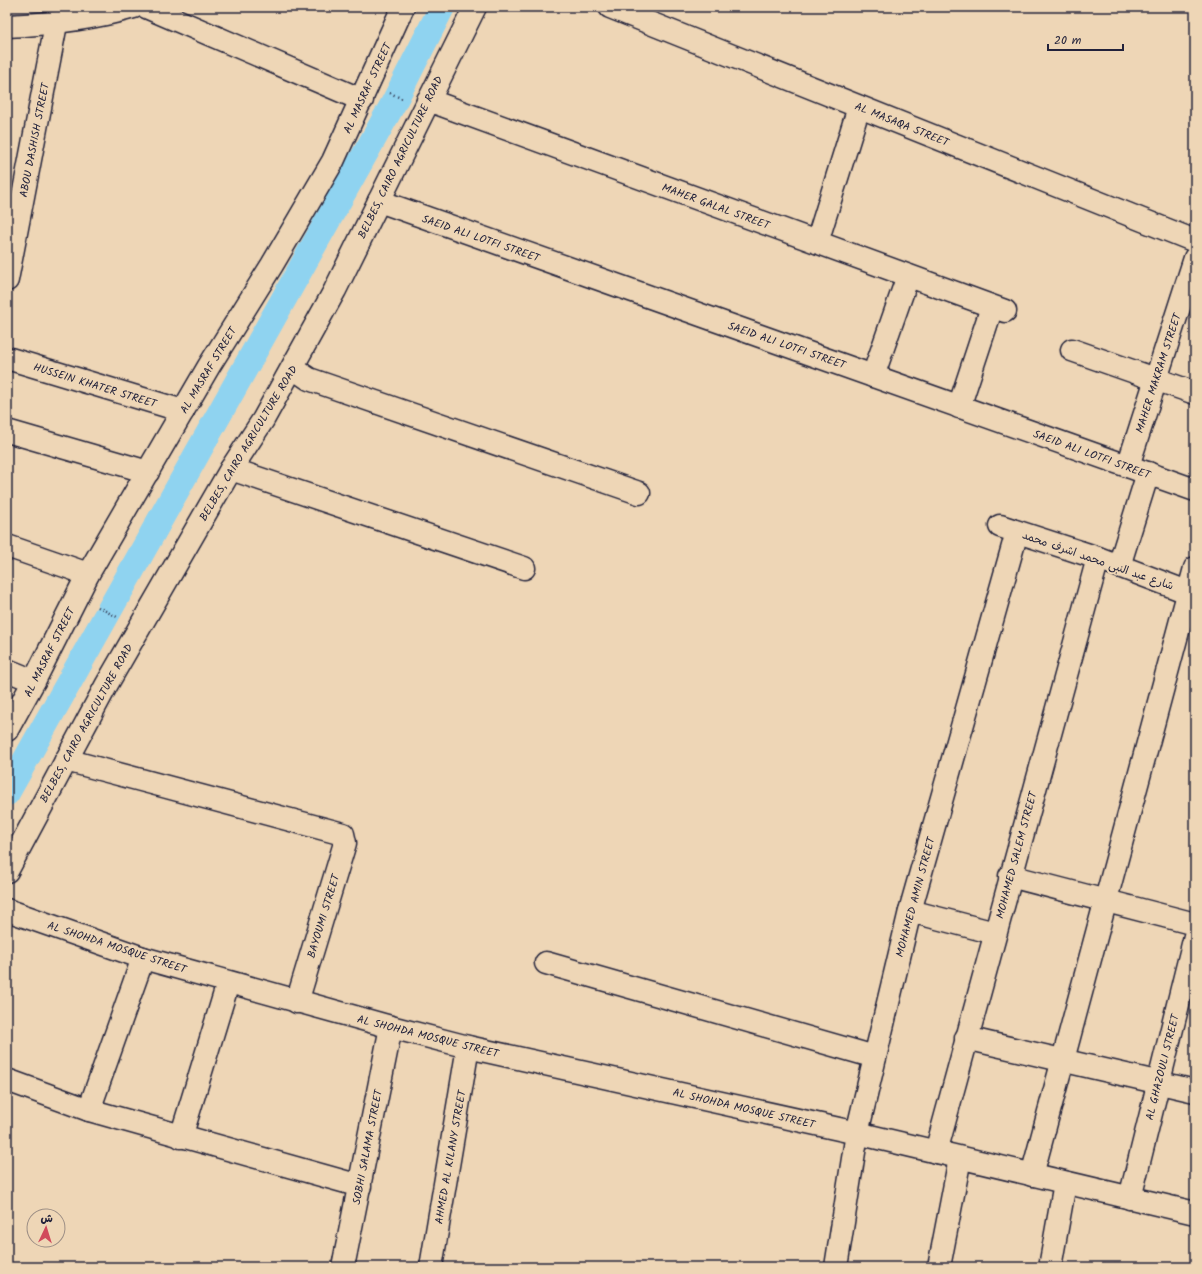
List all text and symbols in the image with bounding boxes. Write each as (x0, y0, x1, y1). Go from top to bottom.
scale bar (1048, 26, 1123, 52)
text: 20 m (1054, 31, 1082, 50)
street label: AL MASRAF STREET (339, 39, 397, 137)
street label: BELBES, CAIRO AGRICULTURE ROAD (354, 73, 448, 242)
street label: ABOU DASHISH STREET (15, 80, 55, 199)
street label: AL MASAQA STREET (852, 98, 952, 152)
street label: MAHER GALAL STREET (659, 179, 773, 235)
street label: SAEID ALI LOTFI STREET (419, 210, 543, 268)
street label: MAHER MAKRAM STREET (1131, 310, 1187, 436)
street label: SAEID ALI LOTFI STREET (725, 317, 849, 375)
street label: AL MASRAF STREET (176, 323, 243, 417)
street label: HUSSEIN KHATER STREET (31, 359, 160, 414)
street label: BELBES, CAIRO AGRICULTURE ROAD (195, 362, 303, 525)
street label: SAEID ALI LOTFI STREET (1031, 425, 1154, 485)
street label: شارع عبد النبى محمد اشرف محمد (1019, 527, 1176, 595)
street label: AL MASRAF STREET (20, 603, 81, 700)
street label: BELBES, CAIRO AGRICULTURE ROAD (36, 641, 138, 806)
street label: MOHAMED SALEM STREET (991, 789, 1043, 921)
street label: MOHAMED AMIN STREET (891, 834, 941, 959)
street label: BAYOUMI STREET (303, 871, 346, 960)
street label: AL SHOHDA MOSQUE STREET (45, 917, 190, 979)
street label: AL SHOHDA MOSQUE STREET (355, 1011, 501, 1064)
street label: AL GHAZOULI STREET (1141, 1011, 1185, 1122)
street label: AL SHOHDA MOSQUE STREET (671, 1084, 818, 1134)
street label: SOBHI SALAMA STREET (348, 1087, 388, 1206)
street label: AHMED AL KILANY STREET (430, 1088, 472, 1225)
north arrow (26, 1208, 66, 1248)
text: ش (40, 1210, 53, 1228)

